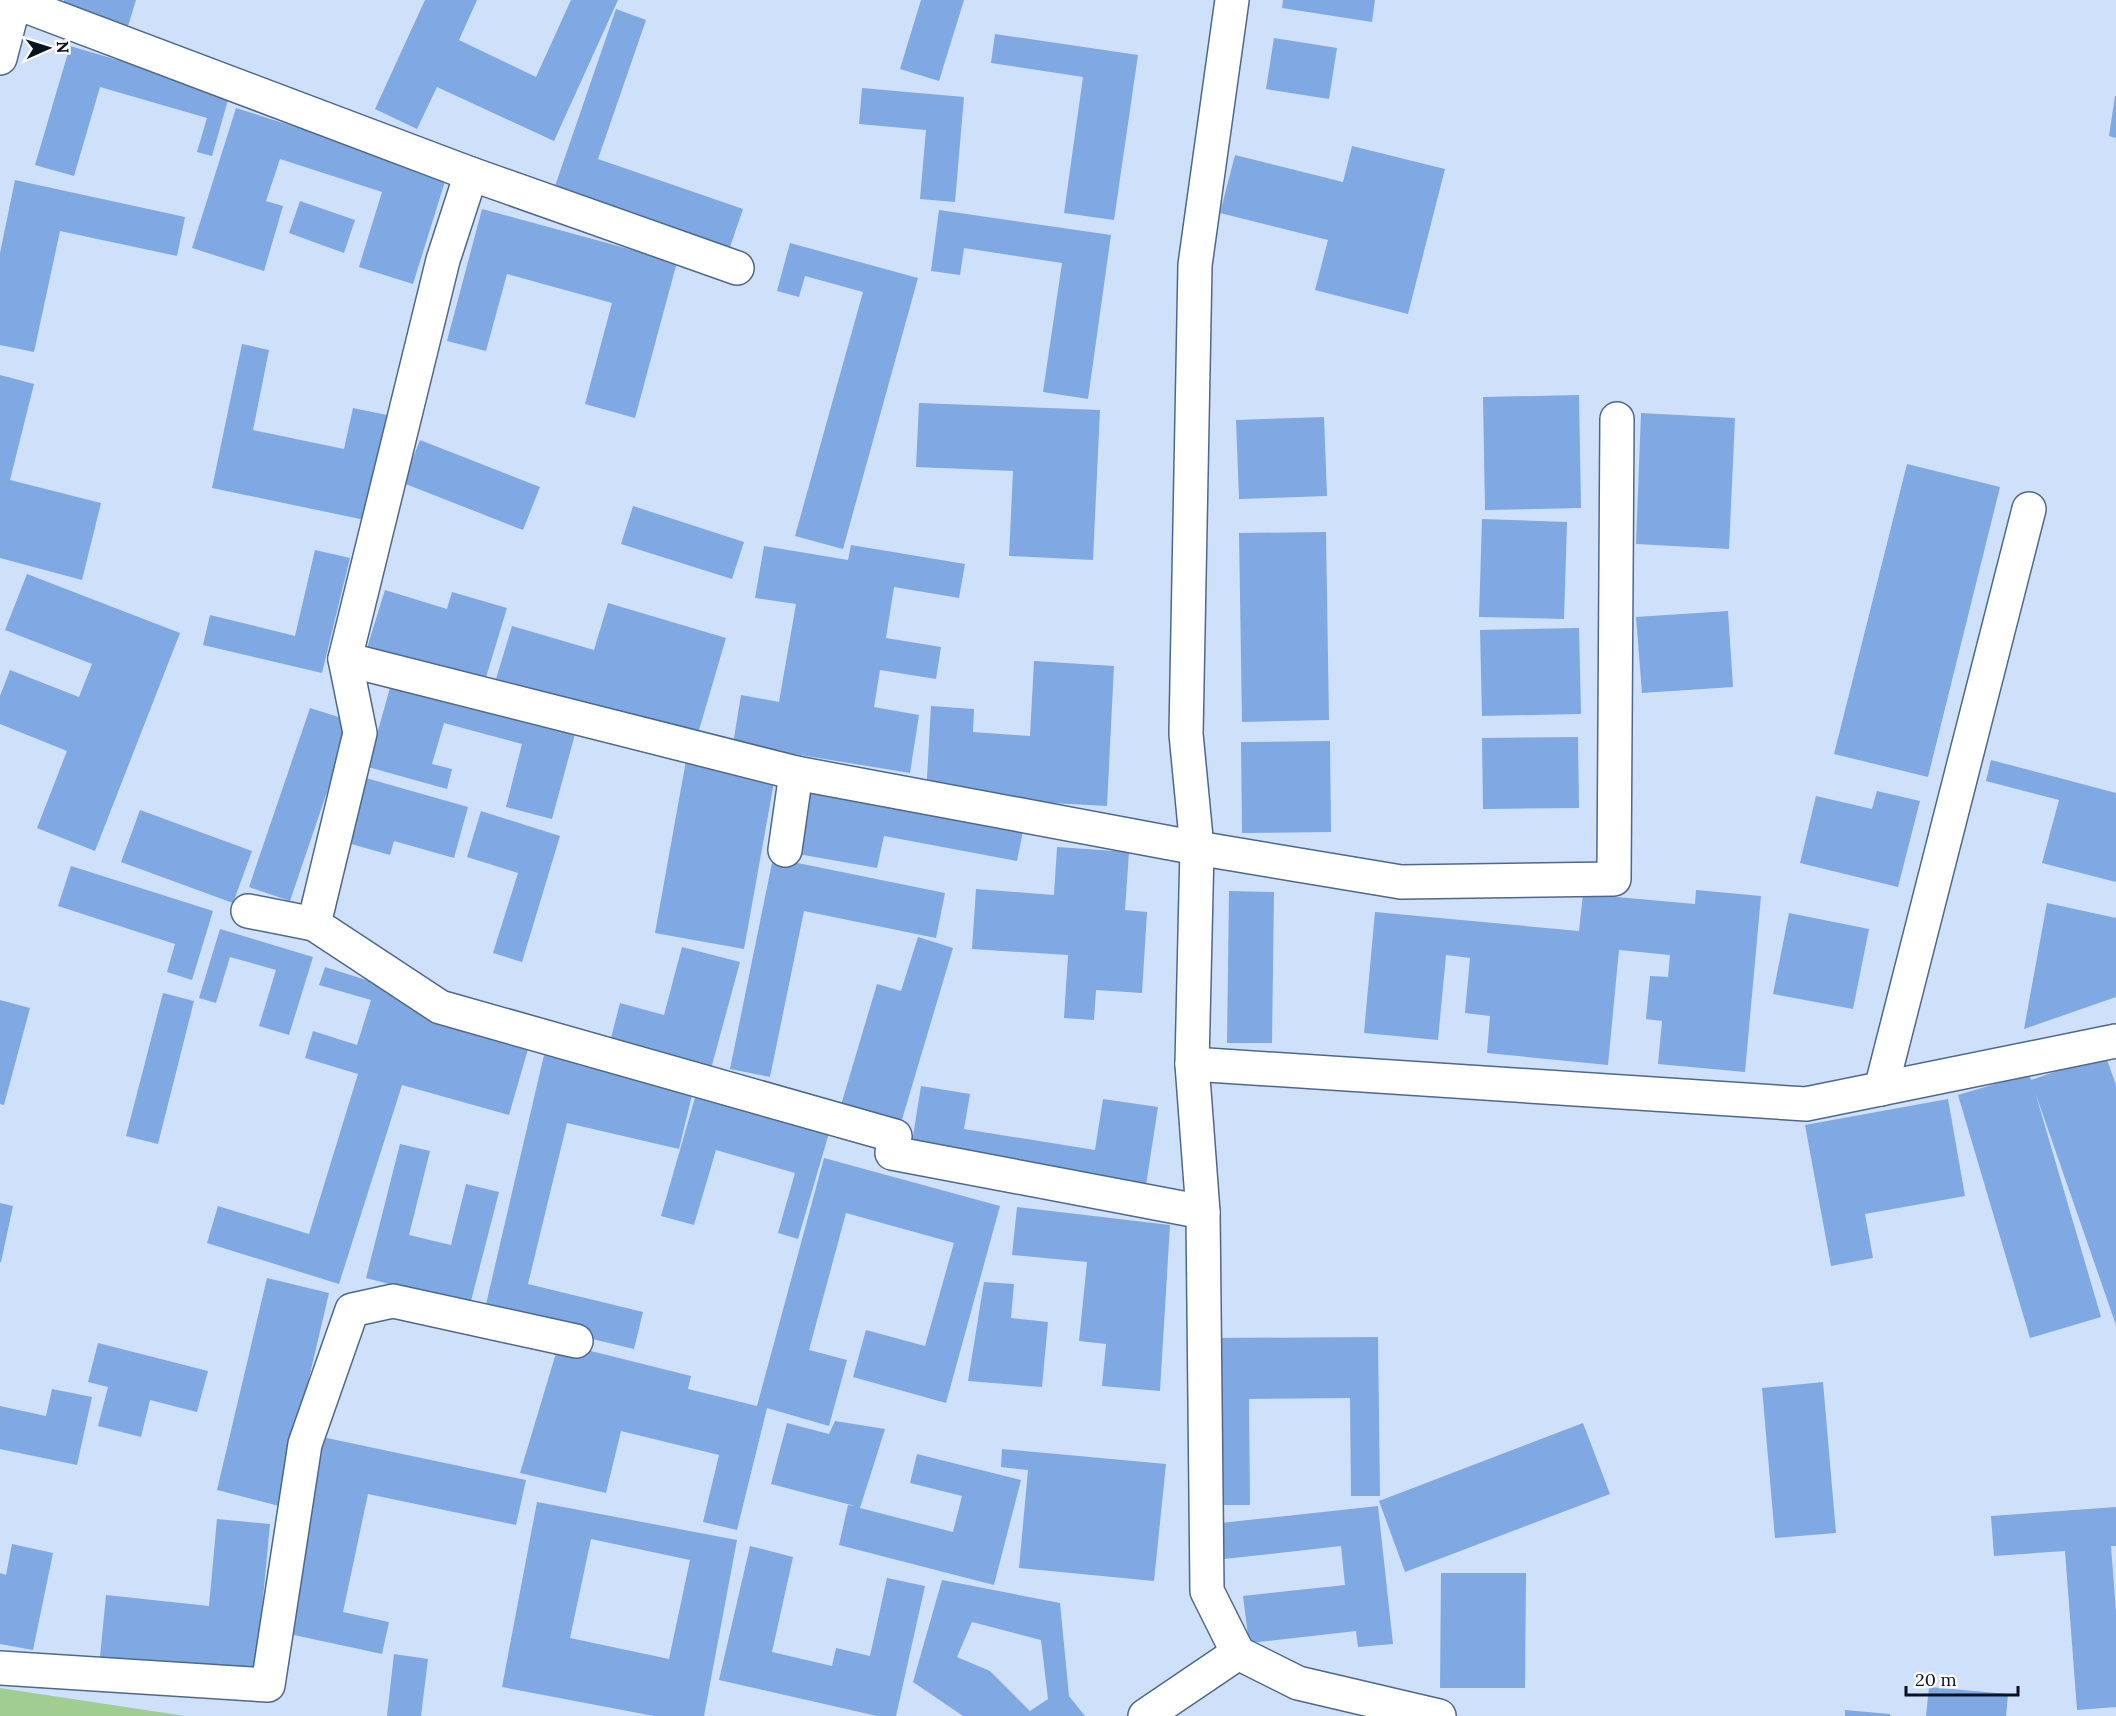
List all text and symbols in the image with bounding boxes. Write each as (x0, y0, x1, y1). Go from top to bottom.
north arrow (18, 18, 78, 78)
text: N (53, 41, 73, 54)
scale bar (1906, 1659, 2018, 1697)
text: 20 m (1915, 1668, 1957, 1691)

